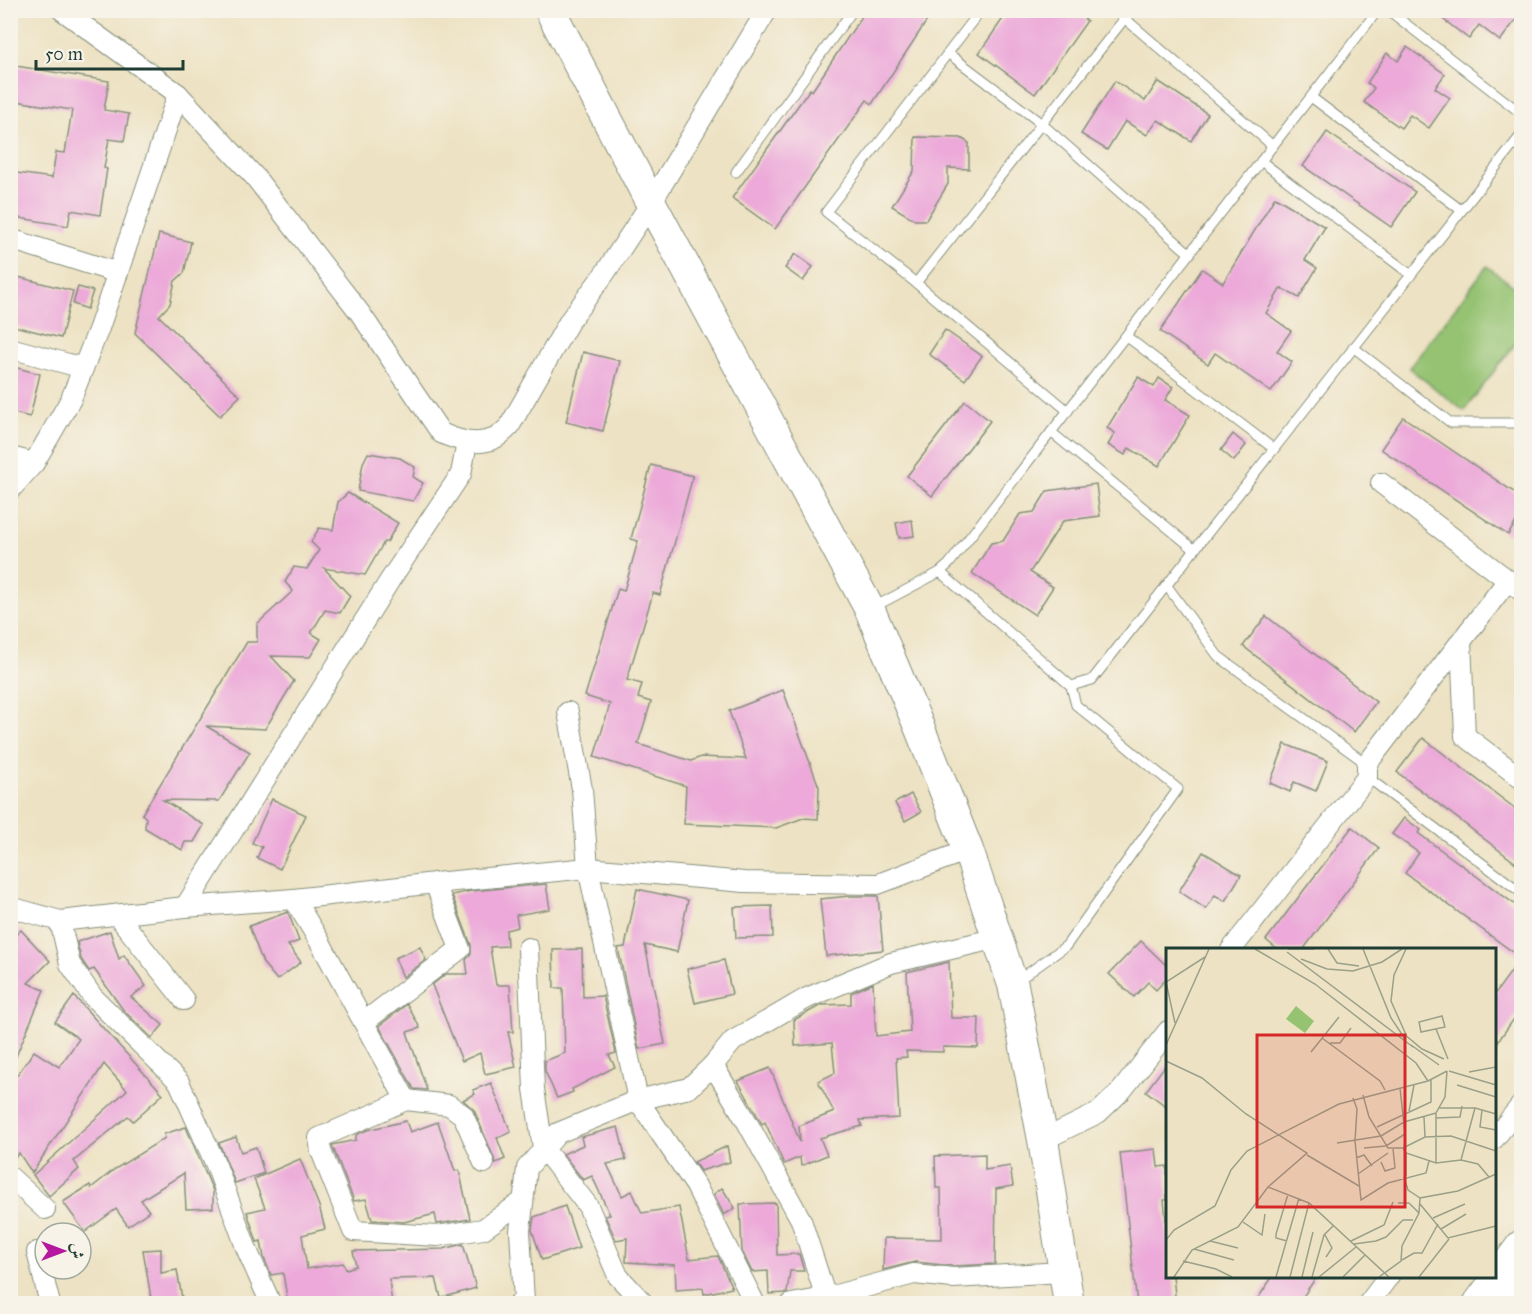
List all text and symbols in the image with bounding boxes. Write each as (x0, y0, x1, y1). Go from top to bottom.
scale bar (36, 33, 183, 71)
text: 50 m (45, 43, 83, 65)
inset map (1166, 948, 1496, 1278)
north arrow (33, 1221, 93, 1281)
text: ش (68, 1243, 87, 1259)

